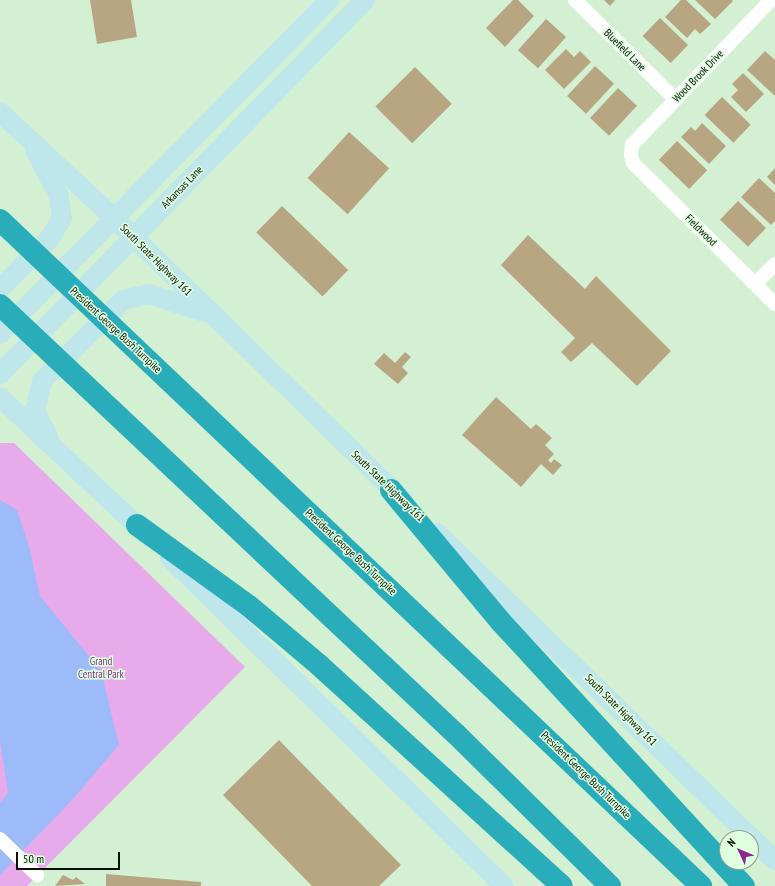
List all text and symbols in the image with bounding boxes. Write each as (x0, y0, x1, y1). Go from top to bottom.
street label: Bluefield Lane (601, 26, 649, 74)
street label: Wood Brook Drive (670, 47, 726, 105)
street label: Arkansas Lane (158, 163, 206, 211)
street label: Fieldwood (682, 211, 720, 249)
street label: South State Highway 161 (117, 221, 195, 299)
street label: President George Bush Turnpike (67, 284, 165, 376)
street label: South State Highway 161 (349, 448, 427, 524)
street label: President George Bush Turnpike (302, 506, 400, 598)
park label: Grand Central Park (78, 655, 124, 681)
street label: South State Highway 161 (582, 671, 660, 749)
street label: President George Bush Turnpike (538, 728, 634, 822)
north arrow (719, 830, 759, 870)
text: N (724, 835, 738, 849)
scale bar (18, 844, 122, 870)
text: 50 m (23, 851, 44, 866)

